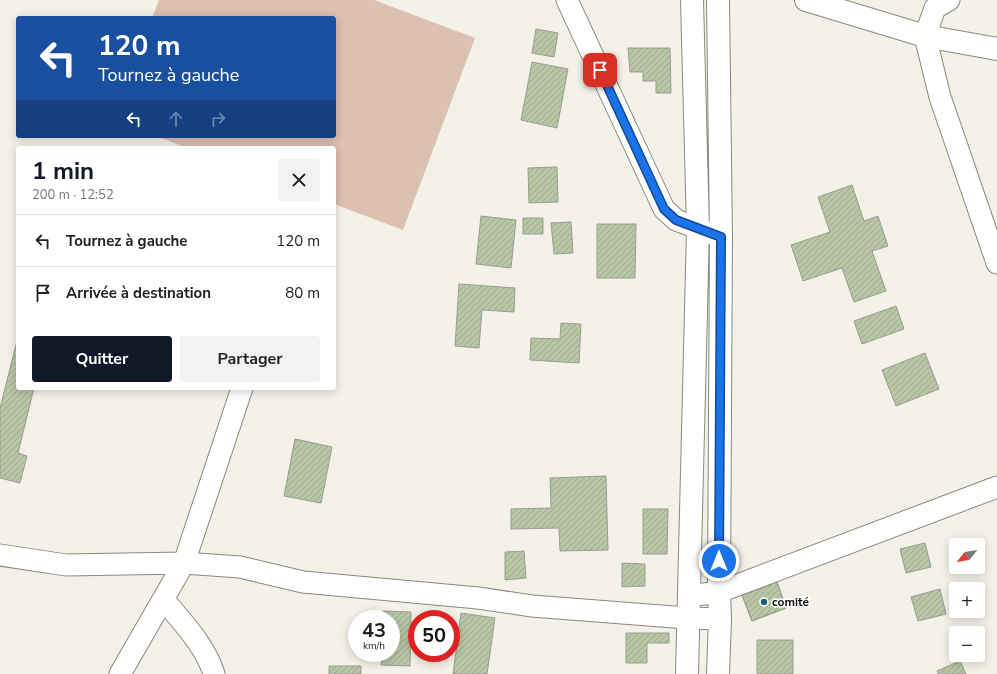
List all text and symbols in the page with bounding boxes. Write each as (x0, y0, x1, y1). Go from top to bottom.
text: 120 m (98, 27, 181, 65)
icon: left (32, 32, 84, 84)
pin (583, 53, 617, 87)
icon: arrive (589, 59, 611, 81)
text: Tournez à gauche (98, 63, 239, 87)
icon: left (123, 108, 145, 130)
icon: ahead (165, 108, 187, 130)
icon: right (207, 108, 229, 130)
text: 1 min (32, 155, 94, 187)
button: close (278, 159, 320, 201)
text: 200 m · 12:52 (32, 186, 114, 204)
icon: left (32, 230, 54, 252)
text: Tournez à gauche (66, 231, 188, 251)
text: 120 m (276, 231, 320, 251)
icon: arrive (32, 282, 54, 304)
text: Arrivée à destination (66, 283, 211, 303)
text: 80 m (285, 283, 320, 303)
button: Quitter (32, 336, 172, 382)
button: Partager (180, 336, 320, 382)
north arrow (949, 538, 985, 574)
map controls (949, 538, 985, 662)
position arrow (698, 540, 740, 582)
button: + (949, 582, 985, 618)
place label: comité (772, 594, 810, 610)
marker: comité (759, 597, 769, 607)
speed limit sign: 50 (408, 610, 460, 662)
text: 43 (362, 617, 386, 644)
button: − (949, 626, 985, 662)
text: km/h (363, 639, 385, 653)

